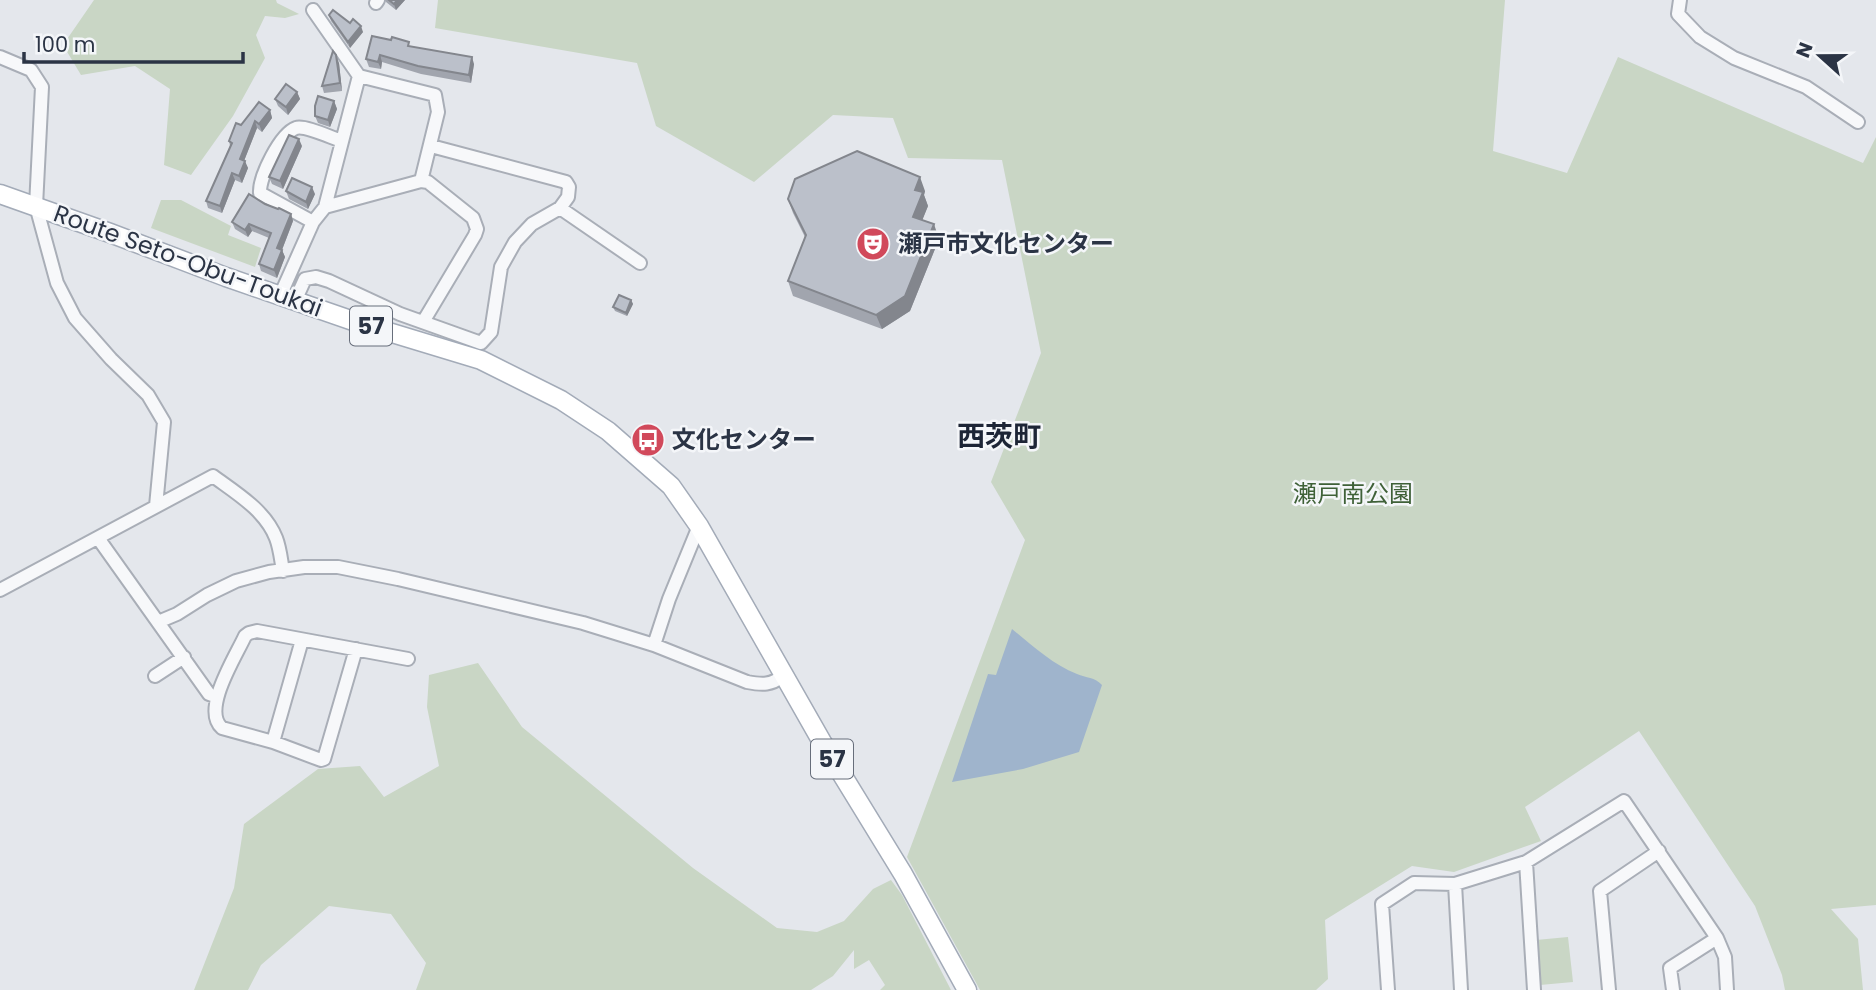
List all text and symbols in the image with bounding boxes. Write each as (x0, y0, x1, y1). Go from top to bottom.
scale bar (24, 21, 243, 65)
north arrow (1785, 21, 1855, 91)
text: 100 m (35, 30, 95, 59)
text: N (1789, 39, 1820, 62)
street label: Route Seto-Obu-Toukai (49, 197, 327, 325)
theatre icon: 瀬戸市文化センター (854, 225, 892, 263)
place label: 瀬戸市文化センター (898, 227, 1114, 260)
road number: 57 (350, 306, 392, 346)
district label: 西茨町 (957, 417, 1041, 456)
bus stop icon: 文化センター (629, 421, 667, 459)
place label: 文化センター (672, 423, 816, 456)
park label: 瀬戸南公園 (1293, 477, 1413, 510)
road number: 57 (811, 740, 853, 778)

